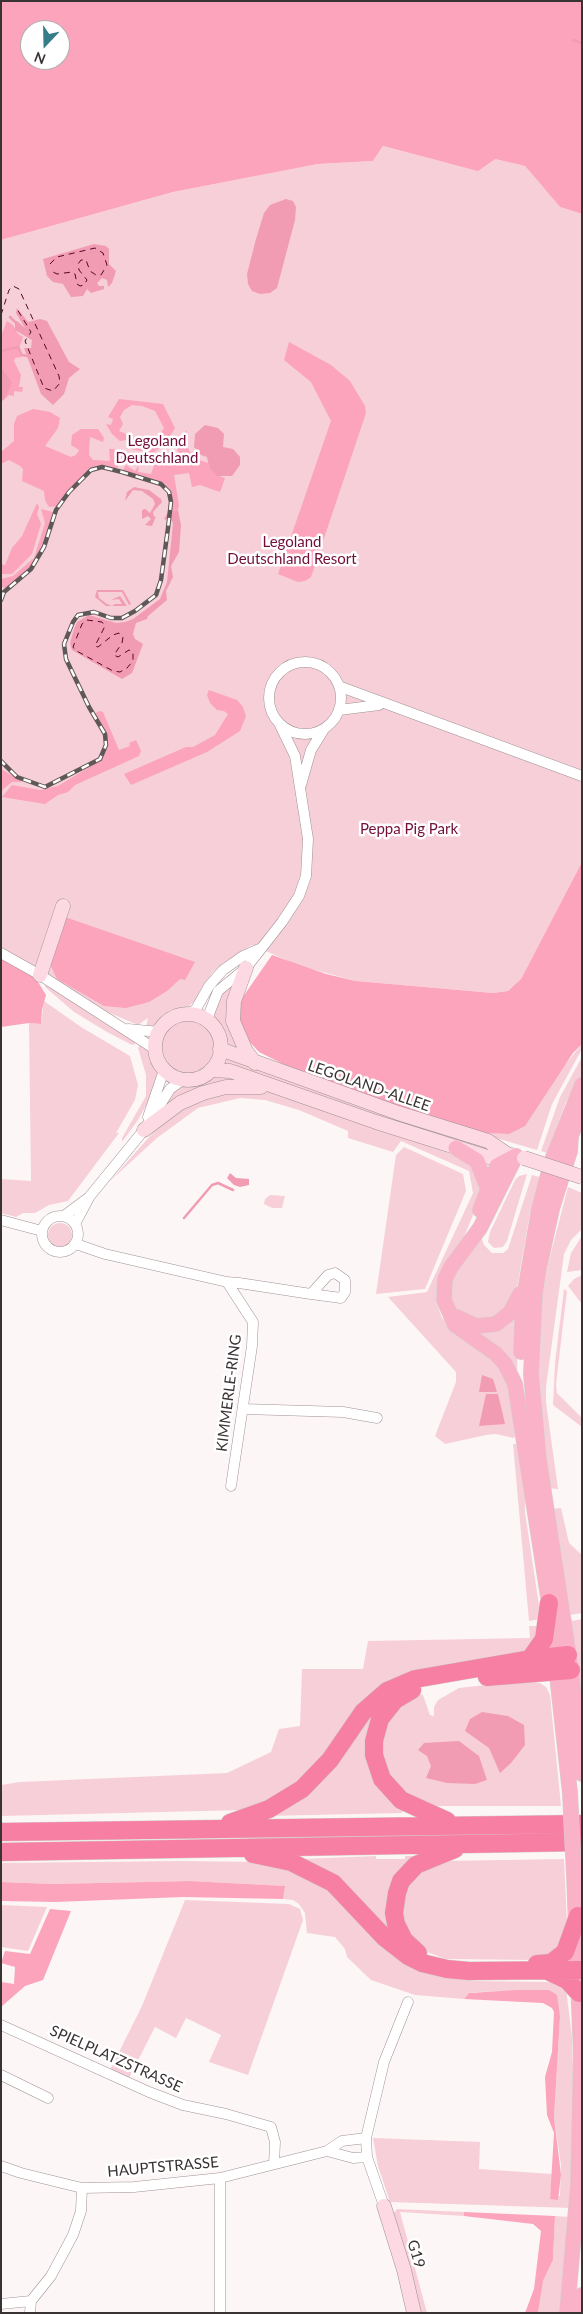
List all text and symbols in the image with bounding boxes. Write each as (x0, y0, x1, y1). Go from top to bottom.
north arrow (20, 20, 70, 70)
text: N (32, 49, 48, 68)
park label: Legoland Deutschland (116, 432, 198, 467)
park label: Legoland Deutschland Resort (227, 533, 357, 568)
park label: Peppa Pig Park (360, 820, 458, 838)
street label: LEGOLAND-ALLEE (305, 1057, 433, 1115)
street label: KIMMERLE-RING (213, 1333, 245, 1453)
street label: SPIELPLATZSTRASSE (47, 2022, 185, 2096)
street label: HAUPTSTRASSE (107, 2153, 219, 2181)
street label: G19 (403, 2238, 429, 2270)

